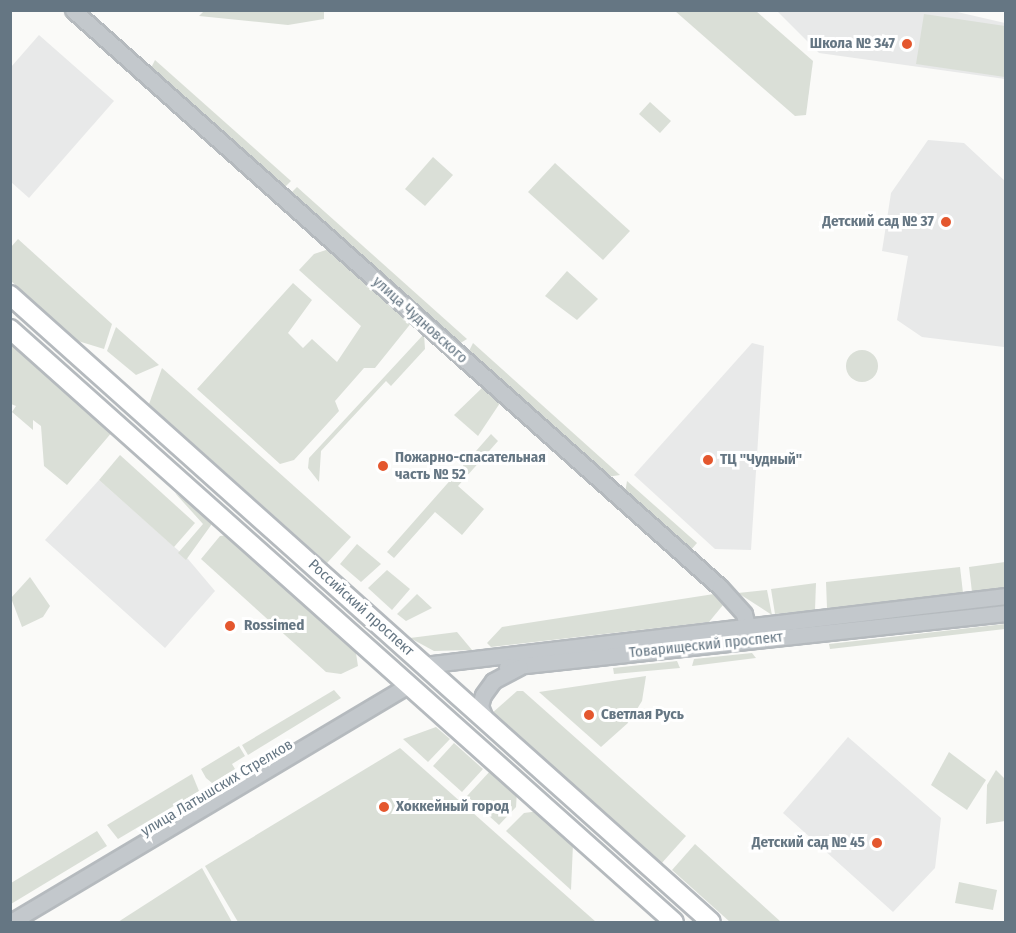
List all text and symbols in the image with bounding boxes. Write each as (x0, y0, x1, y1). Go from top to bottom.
place label: Школа № 347 (810, 35, 895, 53)
marker: Школа № 347 (900, 37, 914, 51)
place label: Детский сад № 37 (822, 213, 934, 231)
marker: Детский сад № 37 (939, 215, 953, 229)
street label: улица Чудновского (369, 273, 471, 367)
place label: Пожарно-спасательная часть № 52 (395, 448, 546, 483)
place label: ТЦ "Чудный" (720, 451, 802, 469)
marker: ТЦ "Чудный" (701, 453, 715, 467)
marker: Пожарно-спасательная часть № 52 (376, 459, 390, 473)
street label: Российский проспект (305, 556, 417, 660)
marker: Rossimed (221, 617, 239, 635)
place label: Rossimed (244, 617, 304, 635)
street label: Товарищеский проспект (628, 628, 784, 662)
place label: Светлая Русь (601, 706, 684, 724)
marker: Светлая Русь (582, 708, 596, 722)
street label: улица Латышских Стрелков (138, 736, 296, 840)
place label: Хоккейный город (396, 798, 509, 816)
marker: Хоккейный город (377, 800, 391, 814)
place label: Детский сад № 45 (752, 834, 865, 852)
marker: Детский сад № 45 (870, 836, 884, 850)

